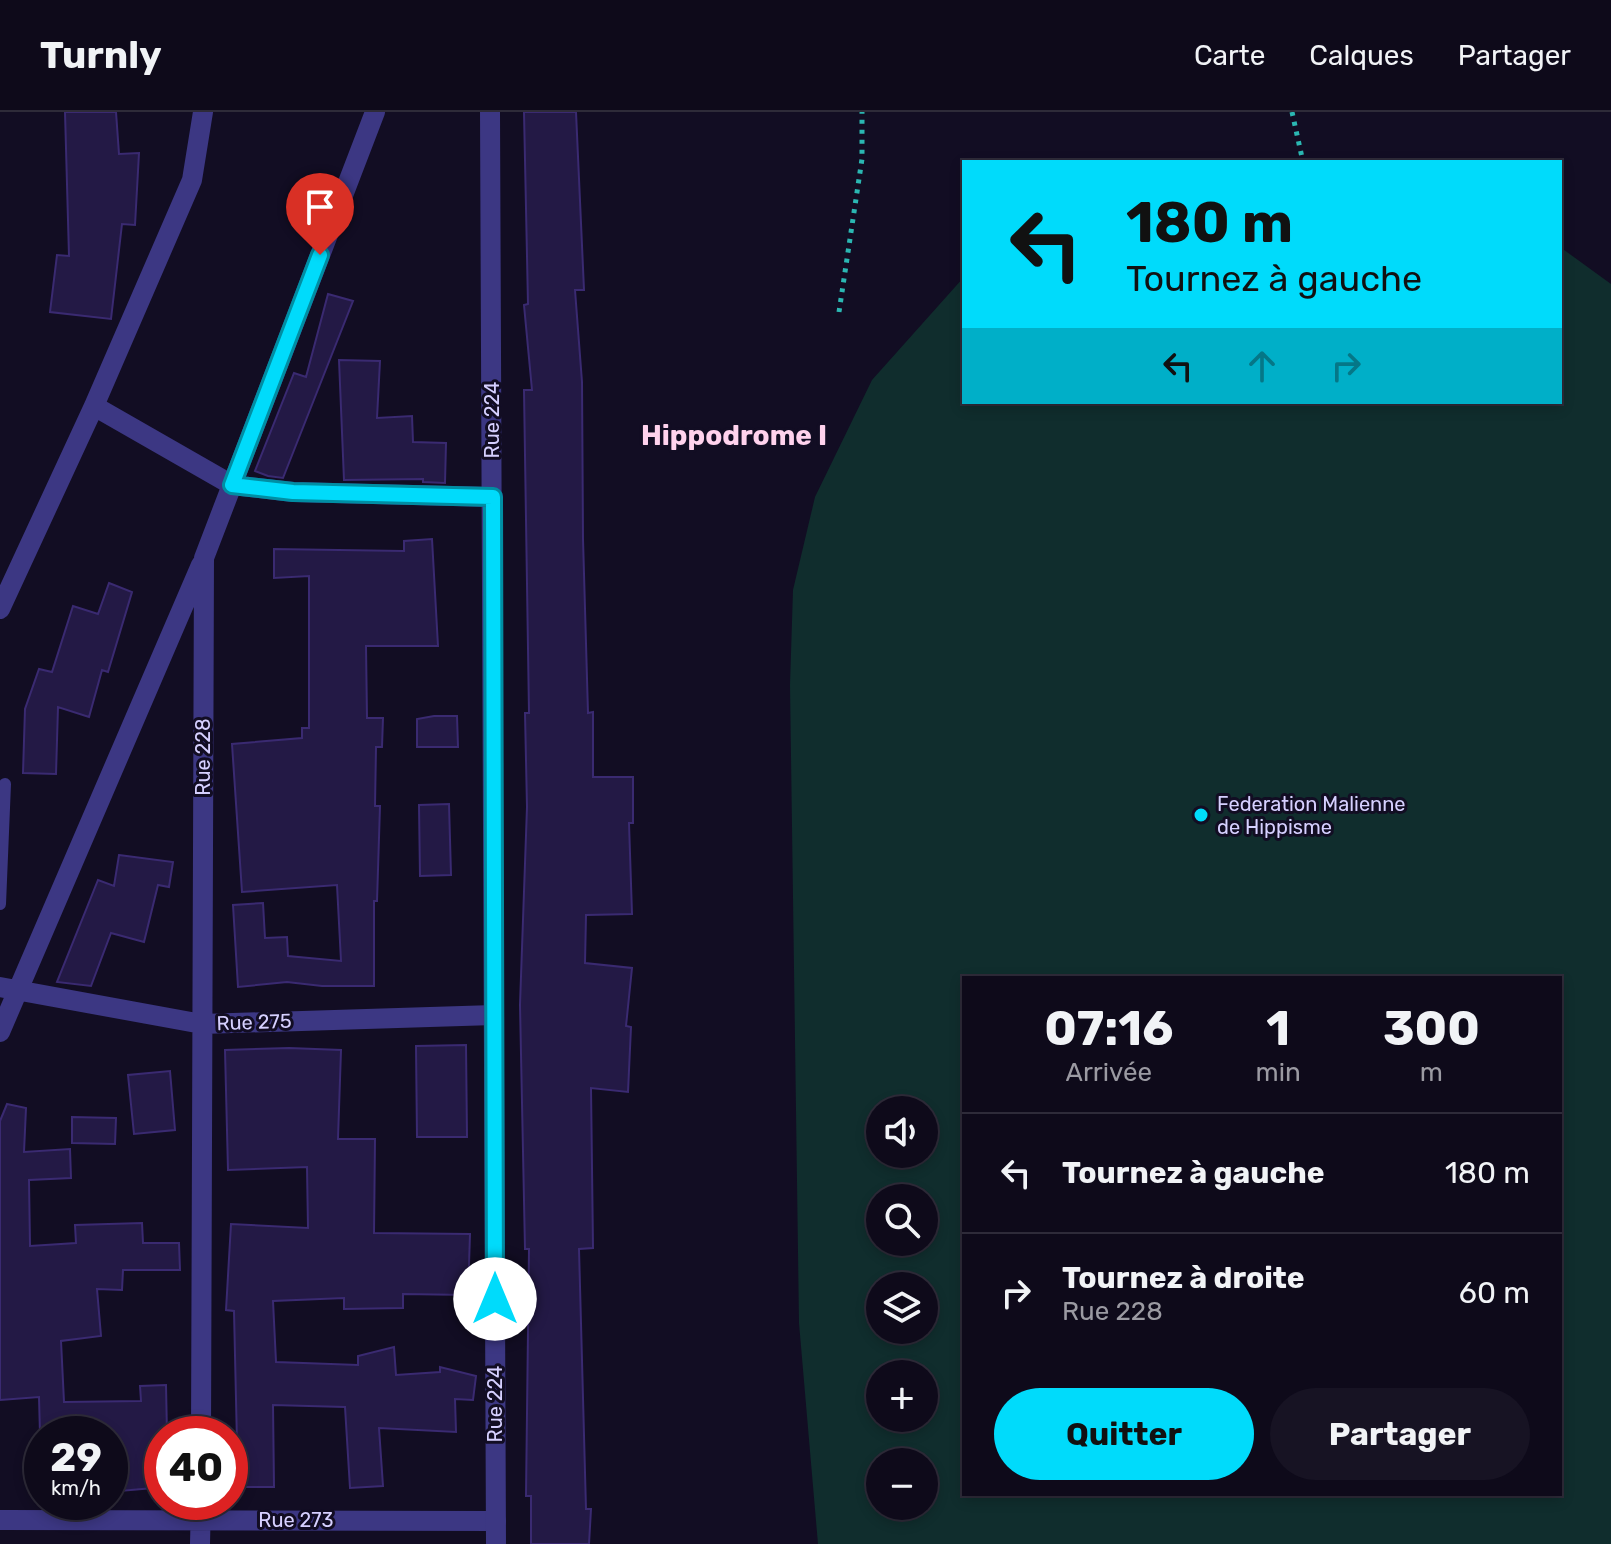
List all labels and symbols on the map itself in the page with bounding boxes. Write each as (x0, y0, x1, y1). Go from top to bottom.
pin (286, 173, 354, 255)
street label: Rue 224 (480, 382, 504, 458)
district label: Hippodrome I (641, 419, 827, 452)
street label: Rue 228 (191, 718, 215, 796)
place label: Federation Malienne de Hippisme (1217, 792, 1406, 839)
marker: Federation Malienne de Hippisme (1192, 806, 1210, 824)
street label: Rue 275 (216, 1009, 292, 1035)
position arrow (453, 1257, 537, 1341)
street label: Rue 224 (483, 1366, 507, 1442)
speed limit sign: 40 (144, 1416, 248, 1520)
street label: Rue 273 (258, 1508, 334, 1532)

